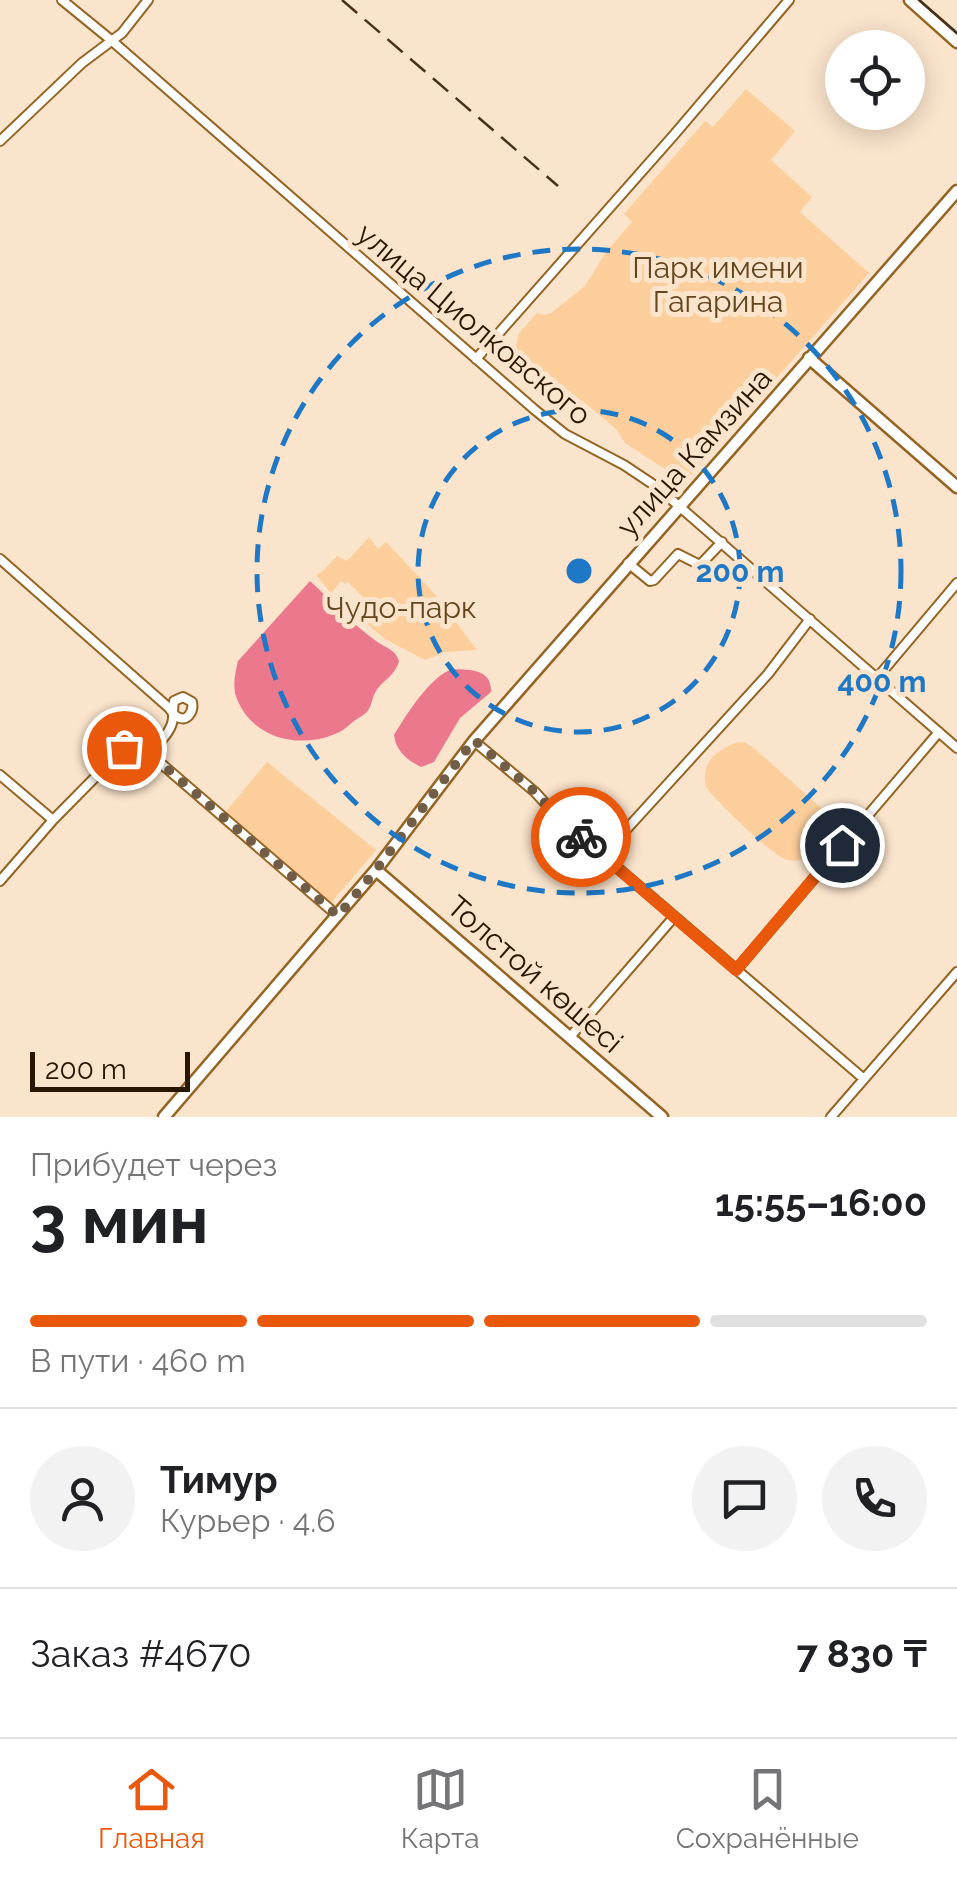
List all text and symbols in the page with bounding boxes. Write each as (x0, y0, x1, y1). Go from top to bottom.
map controls (825, 30, 925, 130)
button: locate (825, 30, 925, 130)
street label: улица Циолковского (350, 216, 598, 432)
park label: Парк имени Гагарина (632, 250, 804, 319)
street label: улица Камзина (609, 361, 779, 543)
centre of rings (561, 553, 597, 589)
text: 200 m (696, 554, 784, 589)
park label: Чудо-парк (326, 590, 477, 625)
text: 400 m (837, 664, 927, 699)
pin (82, 706, 167, 791)
icon: bag (97, 721, 152, 776)
courier (531, 787, 631, 887)
pin (800, 803, 885, 888)
icon: bike (554, 810, 609, 865)
icon: home (815, 818, 870, 873)
street label: Толстой көшесі (440, 888, 630, 1060)
scale bar (30, 1047, 190, 1092)
text: 200 m (45, 1053, 127, 1086)
text: Прибудет через (30, 1146, 277, 1183)
text: 15:55–16:00 (715, 1180, 927, 1225)
text: 3 мин (30, 1182, 208, 1258)
text: В пути · 460 m (30, 1342, 246, 1379)
button: person (30, 1446, 135, 1551)
button: chat (692, 1446, 797, 1551)
button: phone (822, 1446, 927, 1551)
text: Тимур (160, 1457, 278, 1502)
text: Курьер · 4.6 (160, 1502, 336, 1539)
text: Заказ #4670 (30, 1631, 251, 1676)
text: 7 830 ₸ (796, 1631, 927, 1676)
tab: Главная (98, 1762, 205, 1855)
tab: Карта (401, 1762, 480, 1855)
tab: Сохранённые (676, 1762, 859, 1855)

